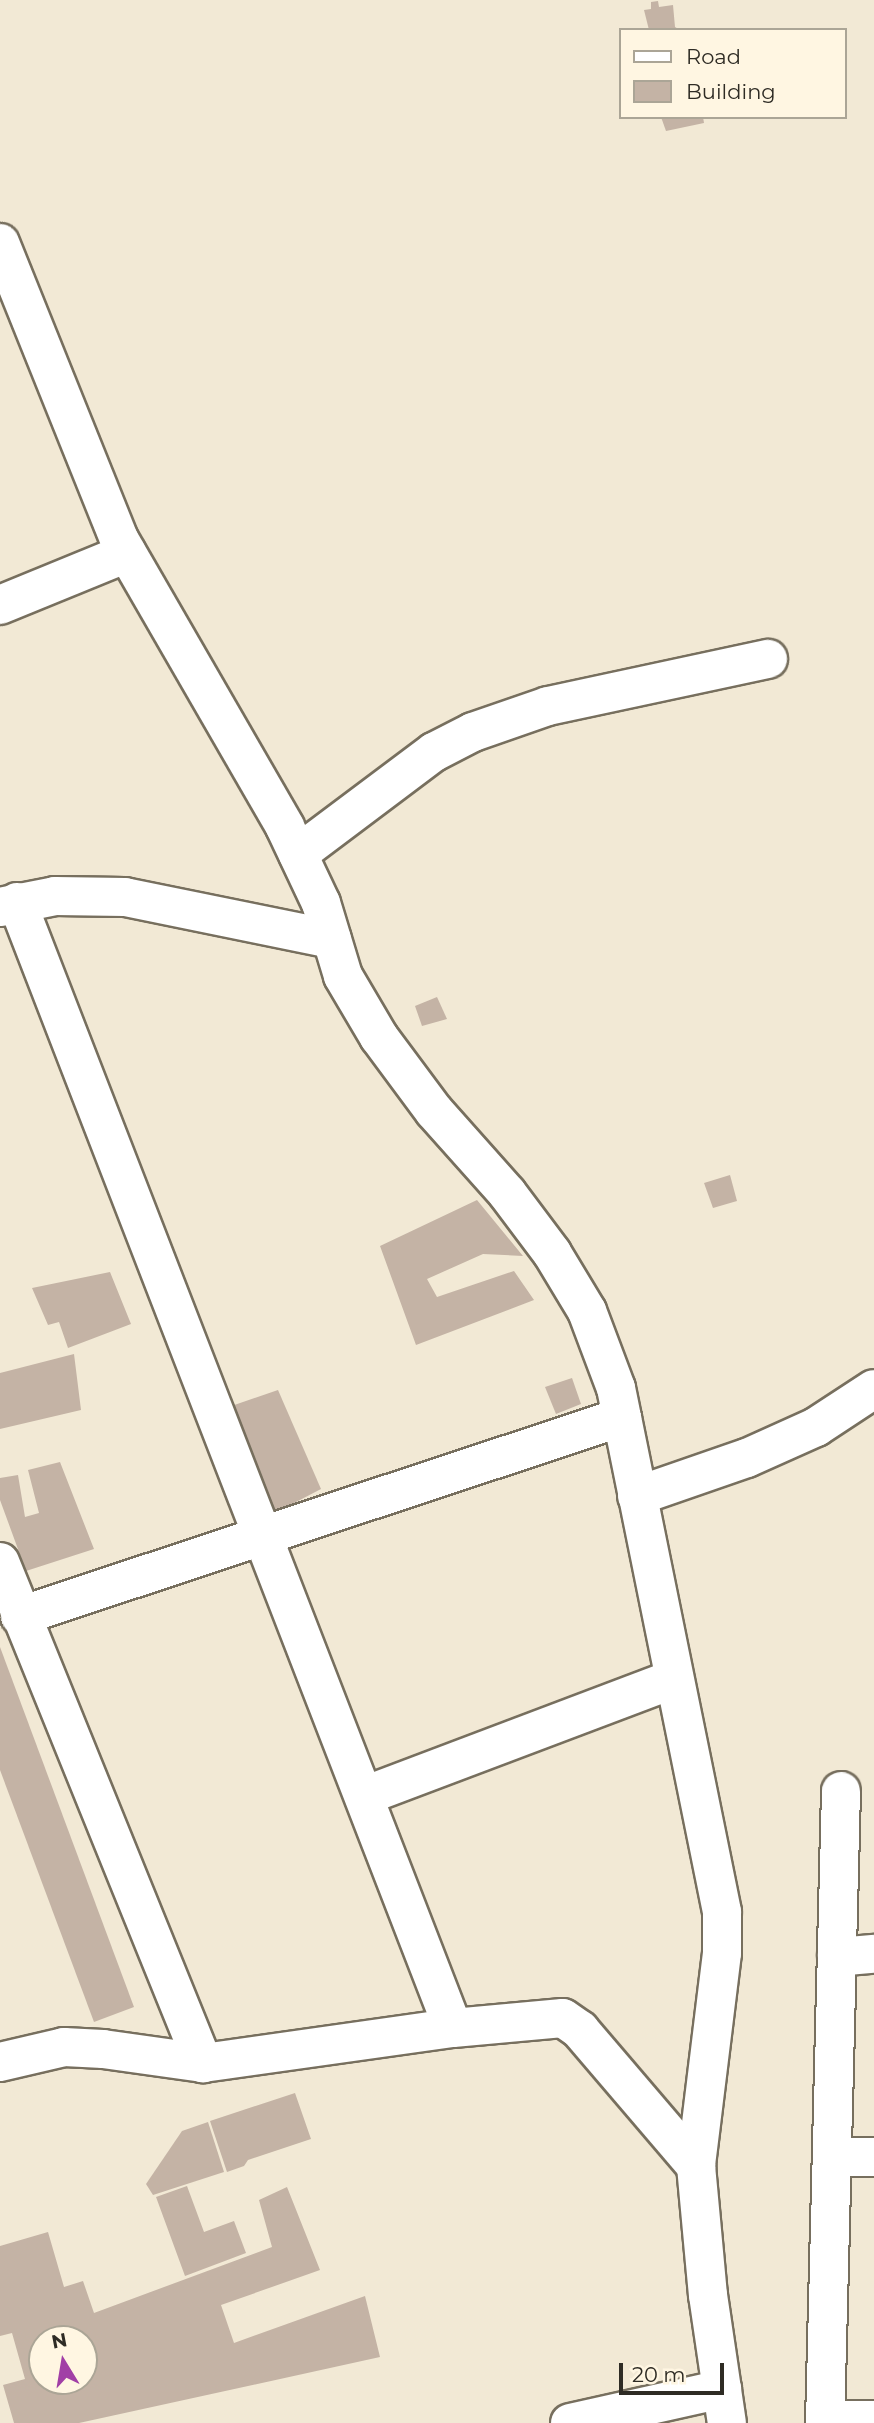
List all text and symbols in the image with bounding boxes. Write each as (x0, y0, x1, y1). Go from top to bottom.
legend (618, 28, 846, 119)
text: Road (686, 44, 741, 69)
text: Building (686, 79, 776, 104)
north arrow (28, 2325, 98, 2395)
text: N (50, 2328, 69, 2354)
scale bar (622, 2350, 727, 2394)
text: 20 m (632, 2362, 686, 2387)

